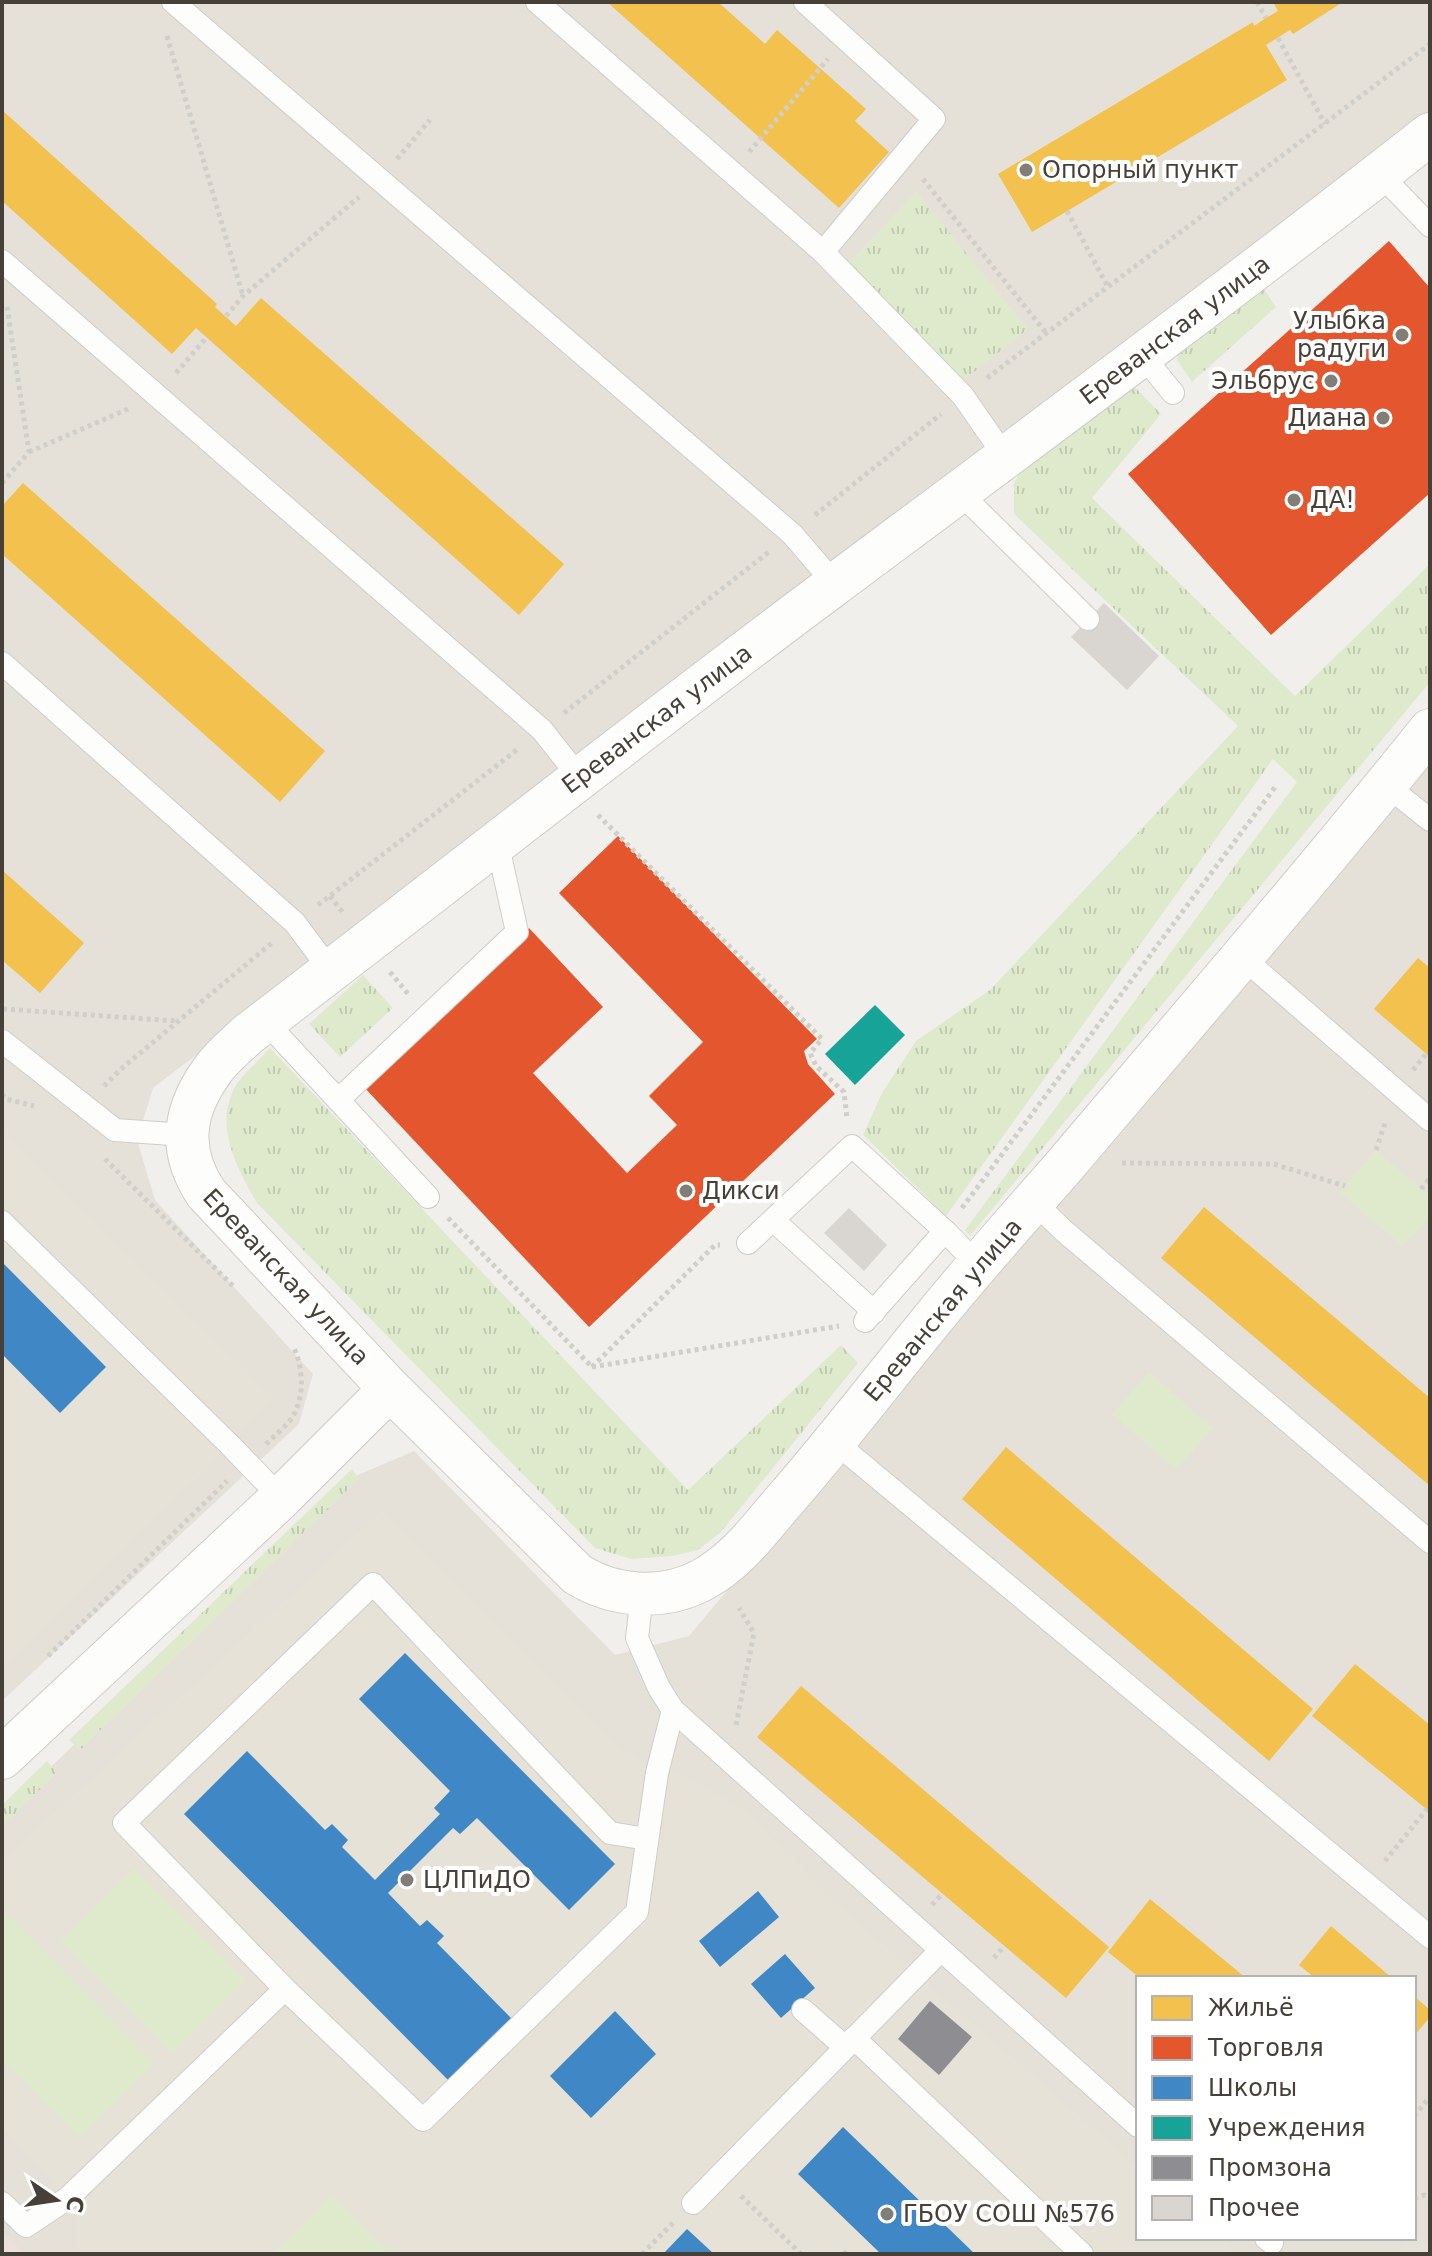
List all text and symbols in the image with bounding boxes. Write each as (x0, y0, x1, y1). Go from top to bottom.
place label: Опорный пункт (1042, 156, 1238, 184)
marker: Опорный пункт (1017, 161, 1035, 179)
street label: Ереванская улица (1075, 250, 1275, 410)
place label: Улыбка радуги (1293, 307, 1386, 363)
marker: Улыбка радуги (1393, 326, 1411, 344)
place label: Эльбрус (1211, 367, 1315, 395)
marker: Эльбрус (1322, 372, 1340, 390)
place label: Диана (1288, 404, 1367, 432)
marker: Диана (1374, 409, 1392, 427)
place label: ДА! (1310, 486, 1355, 514)
marker: ДА! (1285, 491, 1303, 509)
street label: Ереванская улица (557, 639, 757, 799)
place label: Дикси (702, 1177, 780, 1205)
marker: Дикси (677, 1182, 695, 1200)
street label: Ереванская улица (197, 1183, 375, 1371)
street label: Ереванская улица (858, 1213, 1028, 1407)
place label: ЦЛПиДО (423, 1866, 531, 1894)
marker: ЦЛПиДО (398, 1871, 416, 1889)
legend (1136, 1976, 1416, 2240)
text: Жильё (1208, 1994, 1294, 2022)
text: Торговля (1207, 2034, 1324, 2062)
text: Школы (1208, 2074, 1297, 2102)
text: Учреждения (1208, 2114, 1366, 2142)
text: Промзона (1208, 2154, 1332, 2182)
north arrow (16, 2160, 96, 2240)
text: С (61, 2194, 89, 2215)
text: Прочее (1208, 2194, 1300, 2222)
place label: ГБОУ СОШ №576 (903, 2200, 1115, 2228)
marker: ГБОУ СОШ №576 (878, 2205, 896, 2223)

